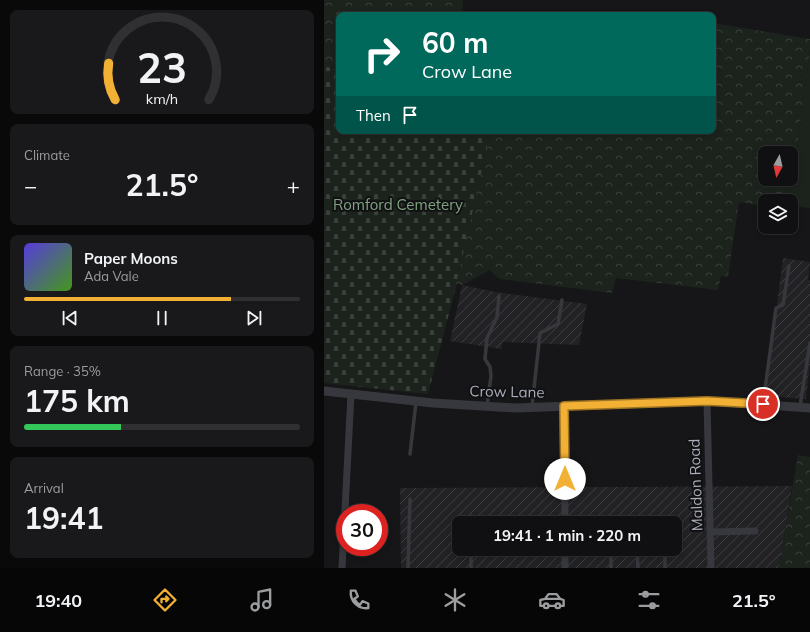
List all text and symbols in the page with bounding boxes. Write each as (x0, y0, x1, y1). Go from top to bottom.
text: 60 m (422, 25, 488, 60)
icon: right (356, 28, 408, 80)
text: 23 (137, 41, 187, 93)
text: Crow Lane (422, 60, 512, 83)
text: km/h (146, 90, 178, 108)
icon: arrive (399, 104, 421, 126)
text: Then (356, 106, 391, 125)
north arrow (758, 146, 798, 186)
map controls (758, 146, 798, 234)
text: Climate (24, 147, 70, 163)
text: 21.5° (126, 166, 198, 204)
text: − (24, 172, 37, 200)
text: + (287, 172, 300, 200)
button: layers (758, 194, 798, 234)
park label: Romford Cemetery (333, 195, 463, 214)
text: Paper Moons (84, 249, 178, 268)
text: Ada Vale (84, 268, 139, 284)
icon: previous (59, 307, 81, 329)
icon: pause (151, 307, 173, 329)
icon: next (243, 307, 265, 329)
text: Range · 35% (24, 363, 101, 379)
street label: Crow Lane (469, 381, 545, 402)
text: 175 km (24, 382, 130, 420)
pin (746, 387, 780, 421)
icon: arrive (752, 393, 774, 415)
street label: Maldon Road (684, 438, 707, 532)
position arrow (544, 458, 586, 500)
text: Arrival (24, 480, 64, 496)
text: 19:41 (24, 499, 103, 537)
speed limit sign: 30 (336, 504, 388, 556)
text: 19:41 · 1 min · 220 m (493, 526, 641, 545)
icon: directions (151, 586, 179, 614)
icon: music (248, 586, 276, 614)
icon: phone (345, 586, 373, 614)
icon: climate (441, 586, 469, 614)
icon: car (538, 586, 566, 614)
icon: filters (635, 586, 663, 614)
text: 19:40 (34, 589, 82, 612)
text: 21.5° (732, 589, 776, 612)

